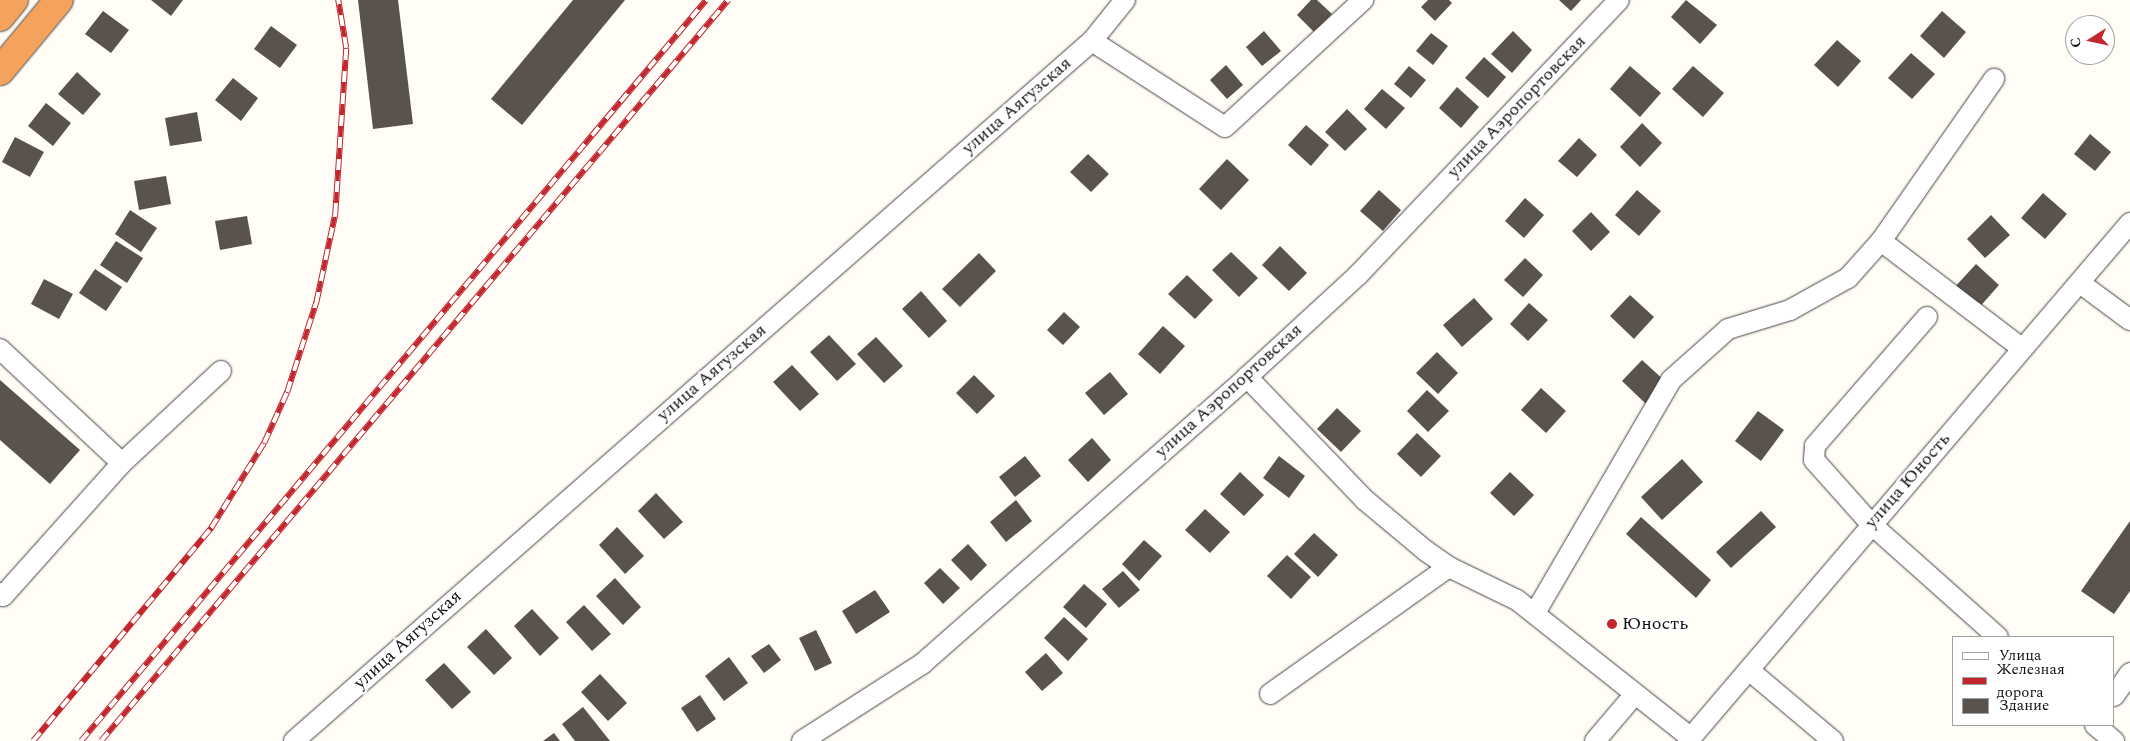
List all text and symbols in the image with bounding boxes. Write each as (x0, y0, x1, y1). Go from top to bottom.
north arrow (2065, 15, 2115, 65)
street label: улица Аэропортовская (1443, 31, 1591, 183)
text: С (2065, 36, 2087, 49)
street label: улица Аягузская (958, 53, 1076, 159)
street label: улица Аэропортовская (1151, 319, 1307, 463)
street label: улица Аягузская (653, 320, 771, 426)
street label: улица Юность (1861, 429, 1955, 533)
street label: улица Аягузская (350, 586, 466, 694)
place label: Юность (1622, 613, 1688, 635)
marker: Юность (1606, 618, 1618, 630)
legend (1952, 636, 2115, 726)
text: Улица (1999, 644, 2041, 667)
text: Железная дорога (1997, 658, 2065, 704)
text: Здание (1999, 694, 2049, 717)

